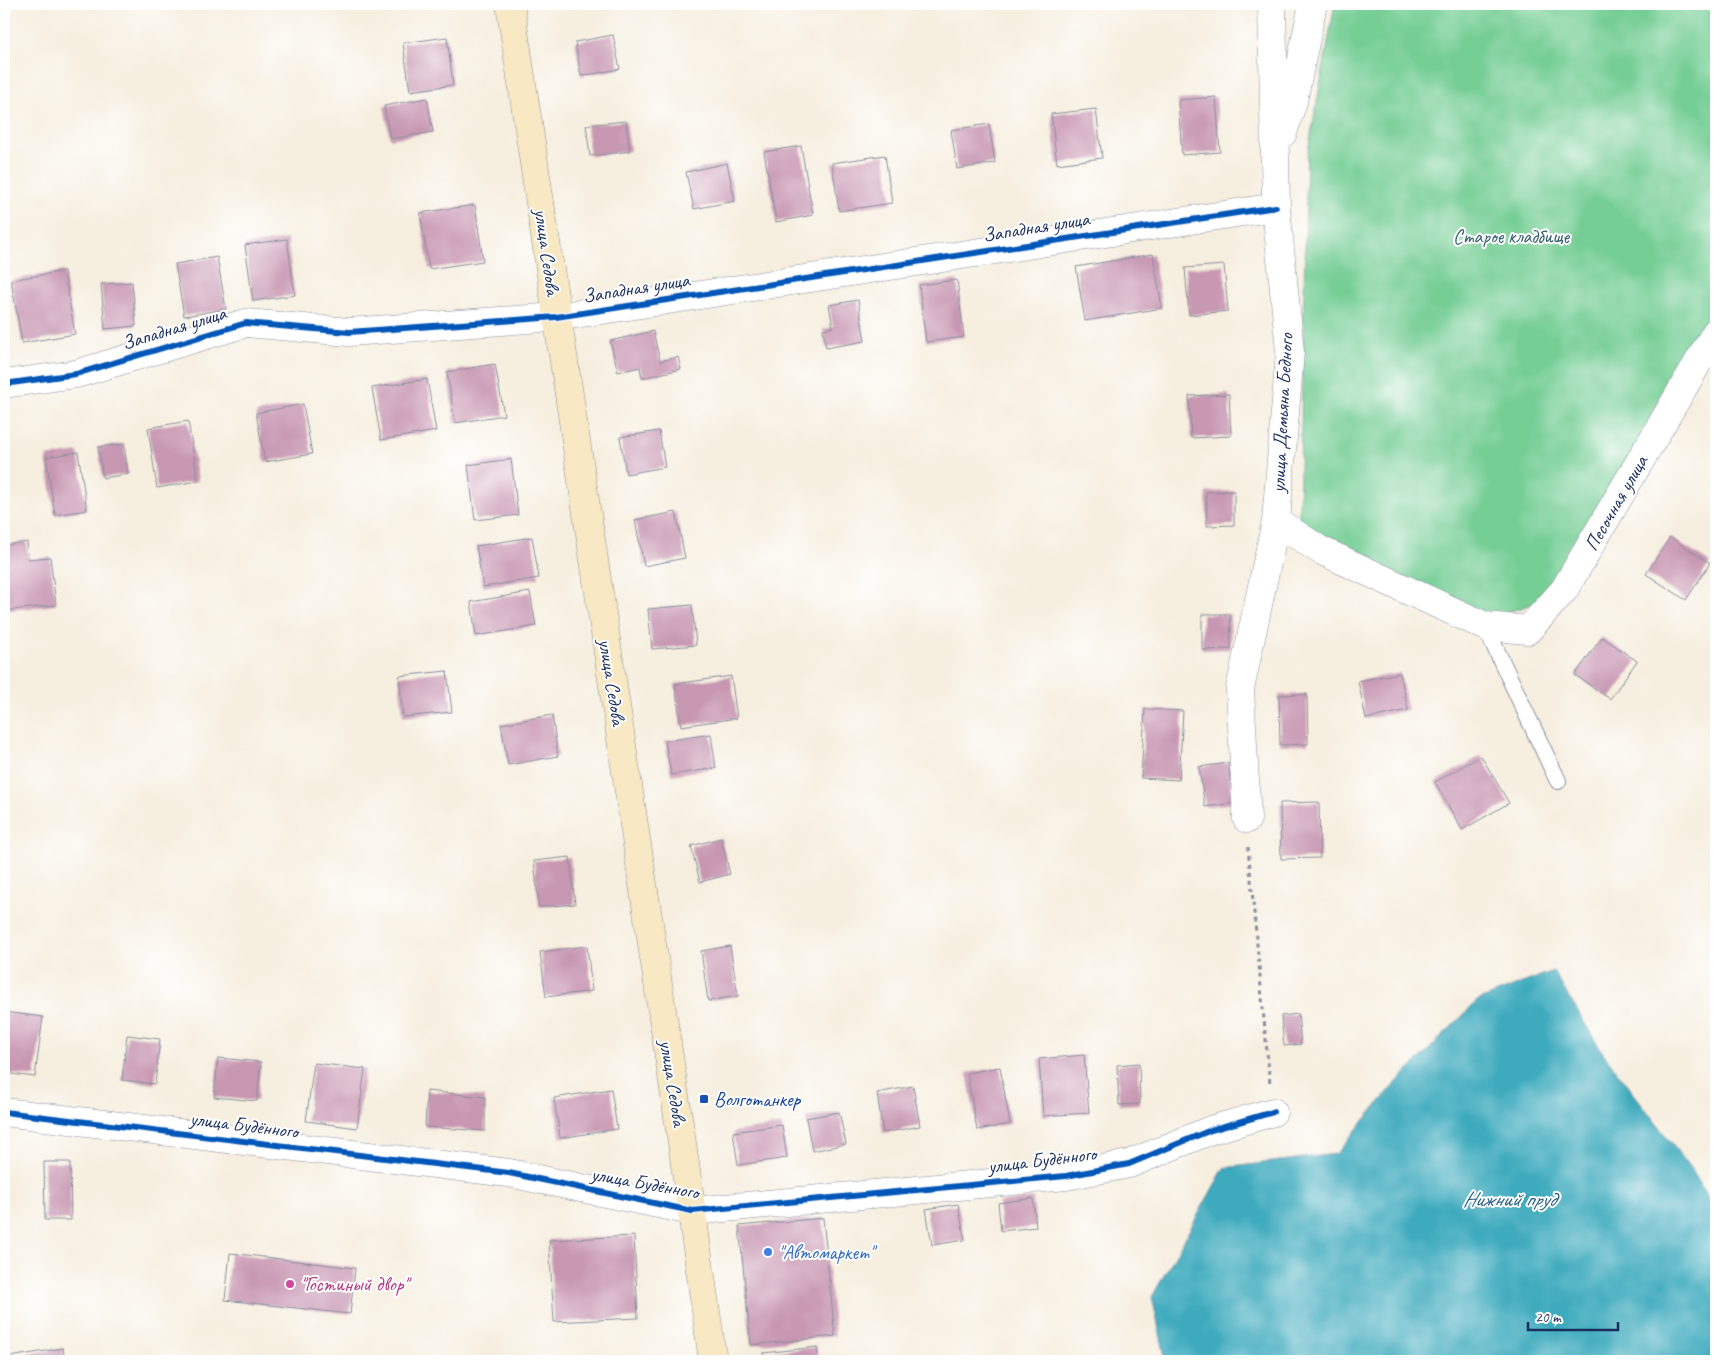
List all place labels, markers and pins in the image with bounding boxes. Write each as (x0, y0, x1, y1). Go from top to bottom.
place label: Волготанкер (714, 1087, 801, 1112)
marker: Волготанкер (698, 1093, 710, 1105)
place label: "Автомаркет" (778, 1240, 878, 1265)
marker: "Автомаркет" (762, 1246, 774, 1258)
place label: "Гостиный двор" (300, 1272, 412, 1297)
marker: "Гостиный двор" (284, 1278, 296, 1290)

